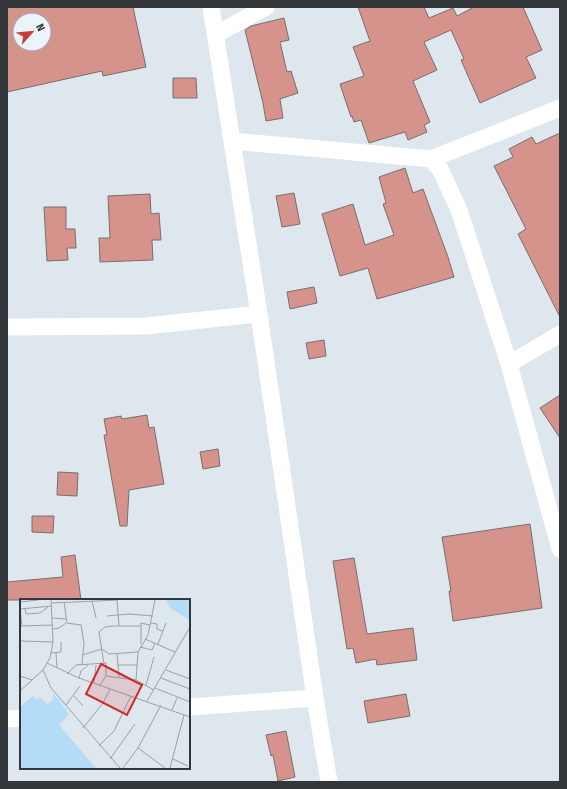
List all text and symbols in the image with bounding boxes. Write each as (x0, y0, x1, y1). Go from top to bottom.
north arrow (12, 12, 52, 52)
text: N (33, 22, 48, 34)
inset map (20, 599, 190, 769)

